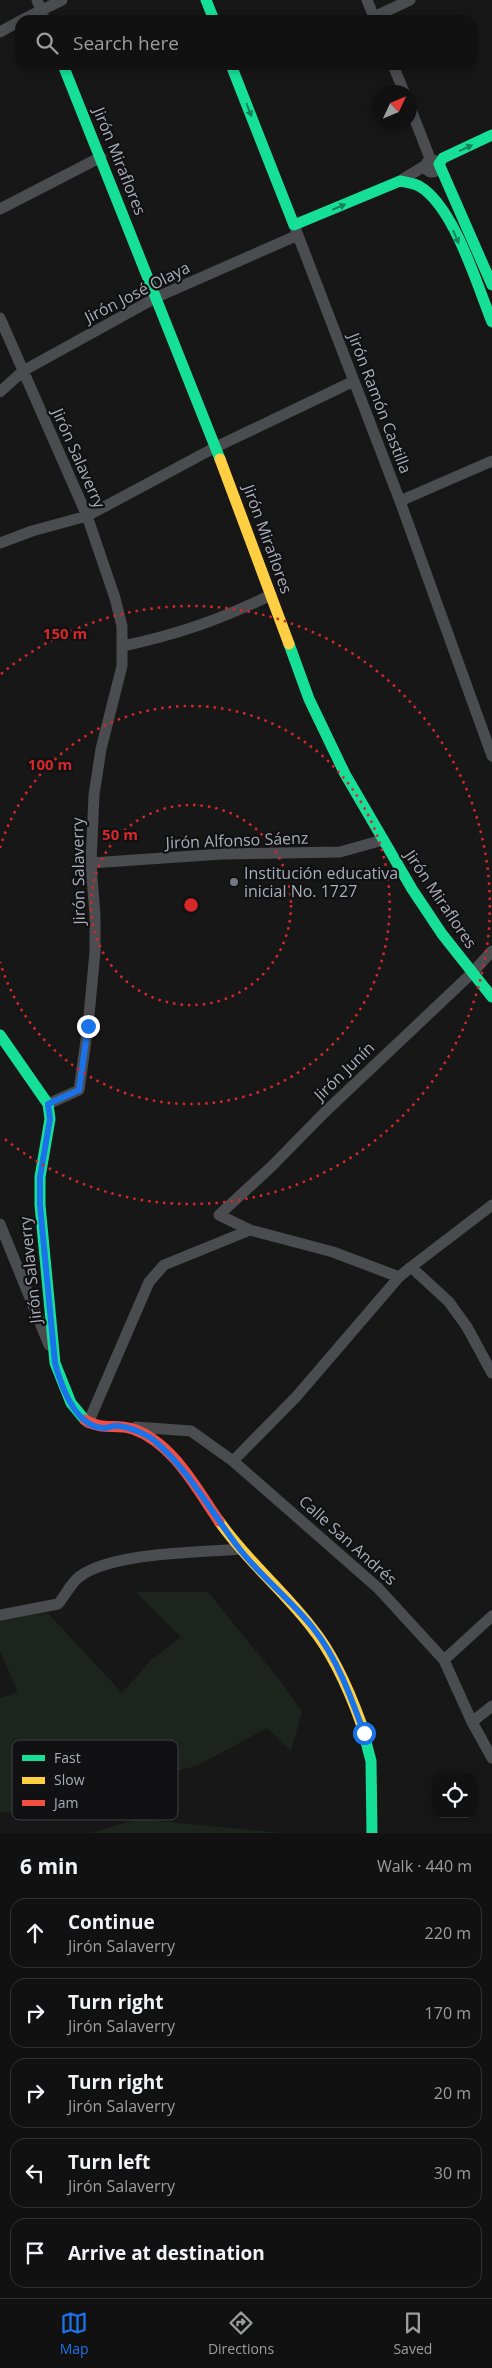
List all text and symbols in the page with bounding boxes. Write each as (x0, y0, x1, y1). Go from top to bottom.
search box (15, 15, 477, 70)
icon: search (33, 29, 61, 57)
text: Search here (73, 30, 179, 56)
north arrow (372, 85, 417, 130)
street label: Jirón Miraflores (88, 102, 152, 218)
one-way arrow (246, 103, 253, 118)
one-way arrow (459, 143, 473, 151)
one-way arrow (332, 202, 346, 210)
one-way arrow (453, 230, 461, 244)
street label: Jirón José Olaya (79, 256, 193, 329)
street label: Jirón Ramón Castilla (342, 328, 417, 476)
street label: Jirón Salaverry (46, 403, 111, 512)
street label: Jirón Miraflores (237, 480, 298, 597)
text: 150 m (43, 623, 87, 643)
text: 100 m (28, 754, 72, 774)
street label: Jirón Salaverry (66, 816, 90, 927)
text: 50 m (102, 824, 138, 844)
street label: Jirón Alfonso Sáenz (163, 827, 309, 854)
street label: Jirón Miraflores (399, 844, 482, 953)
place label: Institución educativa inicial No. 1727 (244, 862, 398, 902)
marker: Institución educativa inicial No. 1727 (228, 876, 240, 888)
centre of rings (182, 896, 200, 914)
route end (77, 1015, 100, 1038)
street label: Jirón Junín (307, 1037, 379, 1107)
street label: Jirón Salaverry (13, 1215, 47, 1326)
street label: Calle San Andrés (294, 1490, 402, 1590)
route start (353, 1722, 376, 1745)
legend (12, 1740, 178, 1820)
text: Fast (54, 1748, 81, 1767)
text: Slow (54, 1770, 85, 1789)
map controls (432, 1773, 477, 1818)
button: locate (432, 1773, 477, 1818)
text: Jam (52, 1793, 79, 1812)
text: 6 min (20, 1852, 78, 1880)
text: Walk · 440 m (377, 1855, 472, 1877)
text: Continue (68, 1909, 155, 1935)
icon: ahead (21, 1919, 49, 1947)
text: 220 m (425, 1922, 471, 1944)
text: Jirón Salaverry (68, 1935, 175, 1957)
text: Turn right (68, 1989, 163, 2015)
icon: right (21, 1999, 49, 2027)
text: 170 m (425, 2002, 471, 2024)
text: Jirón Salaverry (68, 2015, 175, 2037)
text: Turn right (68, 2069, 163, 2095)
icon: right (21, 2079, 49, 2107)
text: 20 m (434, 2082, 471, 2104)
text: Jirón Salaverry (68, 2095, 175, 2117)
text: Turn left (68, 2149, 150, 2175)
icon: left (21, 2159, 49, 2187)
text: 30 m (434, 2162, 471, 2184)
text: Jirón Salaverry (68, 2175, 175, 2197)
icon: arrive (21, 2239, 49, 2267)
text: Arrive at destination (68, 2240, 265, 2266)
tab: Map (60, 2309, 89, 2358)
tab: Directions (208, 2309, 274, 2358)
tab: Saved (393, 2309, 432, 2358)

